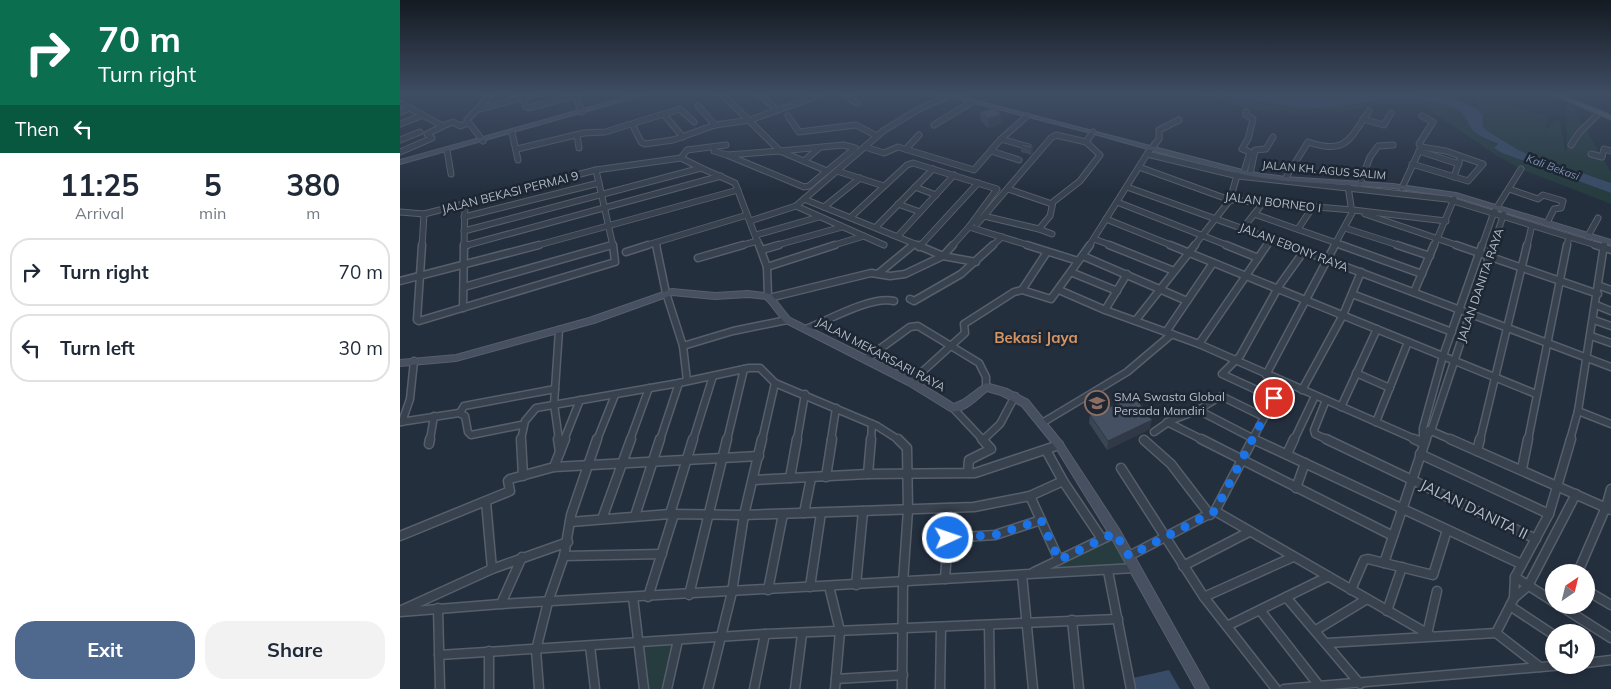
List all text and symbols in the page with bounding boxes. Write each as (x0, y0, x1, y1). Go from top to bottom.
text: 70 m (98, 17, 181, 61)
icon: right (15, 20, 80, 85)
text: Turn right (98, 60, 196, 88)
icon: left (69, 115, 97, 143)
text: Then (15, 117, 59, 141)
water label: Kali Bekasi (1525, 151, 1582, 183)
street label: JALAN KH. AGUS SALIM (1261, 158, 1387, 182)
text: 11:25 (60, 166, 139, 204)
text: 5 (204, 166, 222, 204)
text: 380 (286, 166, 340, 204)
street label: JALAN BEKASI PERMAI 9 (440, 168, 580, 216)
street label: JALAN BORNEO I (1224, 189, 1322, 215)
text: Arrival (75, 203, 124, 223)
text: min (199, 203, 226, 223)
text: m (306, 203, 320, 223)
street label: JALAN EBONY RAYA (1237, 219, 1351, 275)
street label: JALAN DANITA RAYA (1453, 226, 1507, 344)
icon: right (17, 258, 45, 286)
text: Turn right (60, 260, 149, 284)
text: 70 m (339, 260, 383, 284)
street label: JALAN MEKARSARI RAYA (814, 314, 948, 395)
district label: Bekasi Jaya (994, 328, 1078, 347)
icon: left (17, 334, 45, 362)
text: Turn left (60, 336, 135, 360)
text: 30 m (339, 336, 383, 360)
pin (1253, 377, 1295, 419)
icon: arrive (1260, 384, 1288, 412)
place label: SMA Swasta Global Persada Mandiri (1114, 389, 1225, 418)
school or university icon: SMA Swasta Global Persada Mandiri (1084, 390, 1110, 416)
street label: JALAN DANITA II (1417, 475, 1531, 543)
position arrow (921, 511, 973, 563)
north arrow (1545, 564, 1595, 614)
map controls (1545, 564, 1595, 674)
button: Exit (15, 621, 195, 679)
button: Share (205, 621, 385, 679)
button: sound (1545, 624, 1595, 674)

